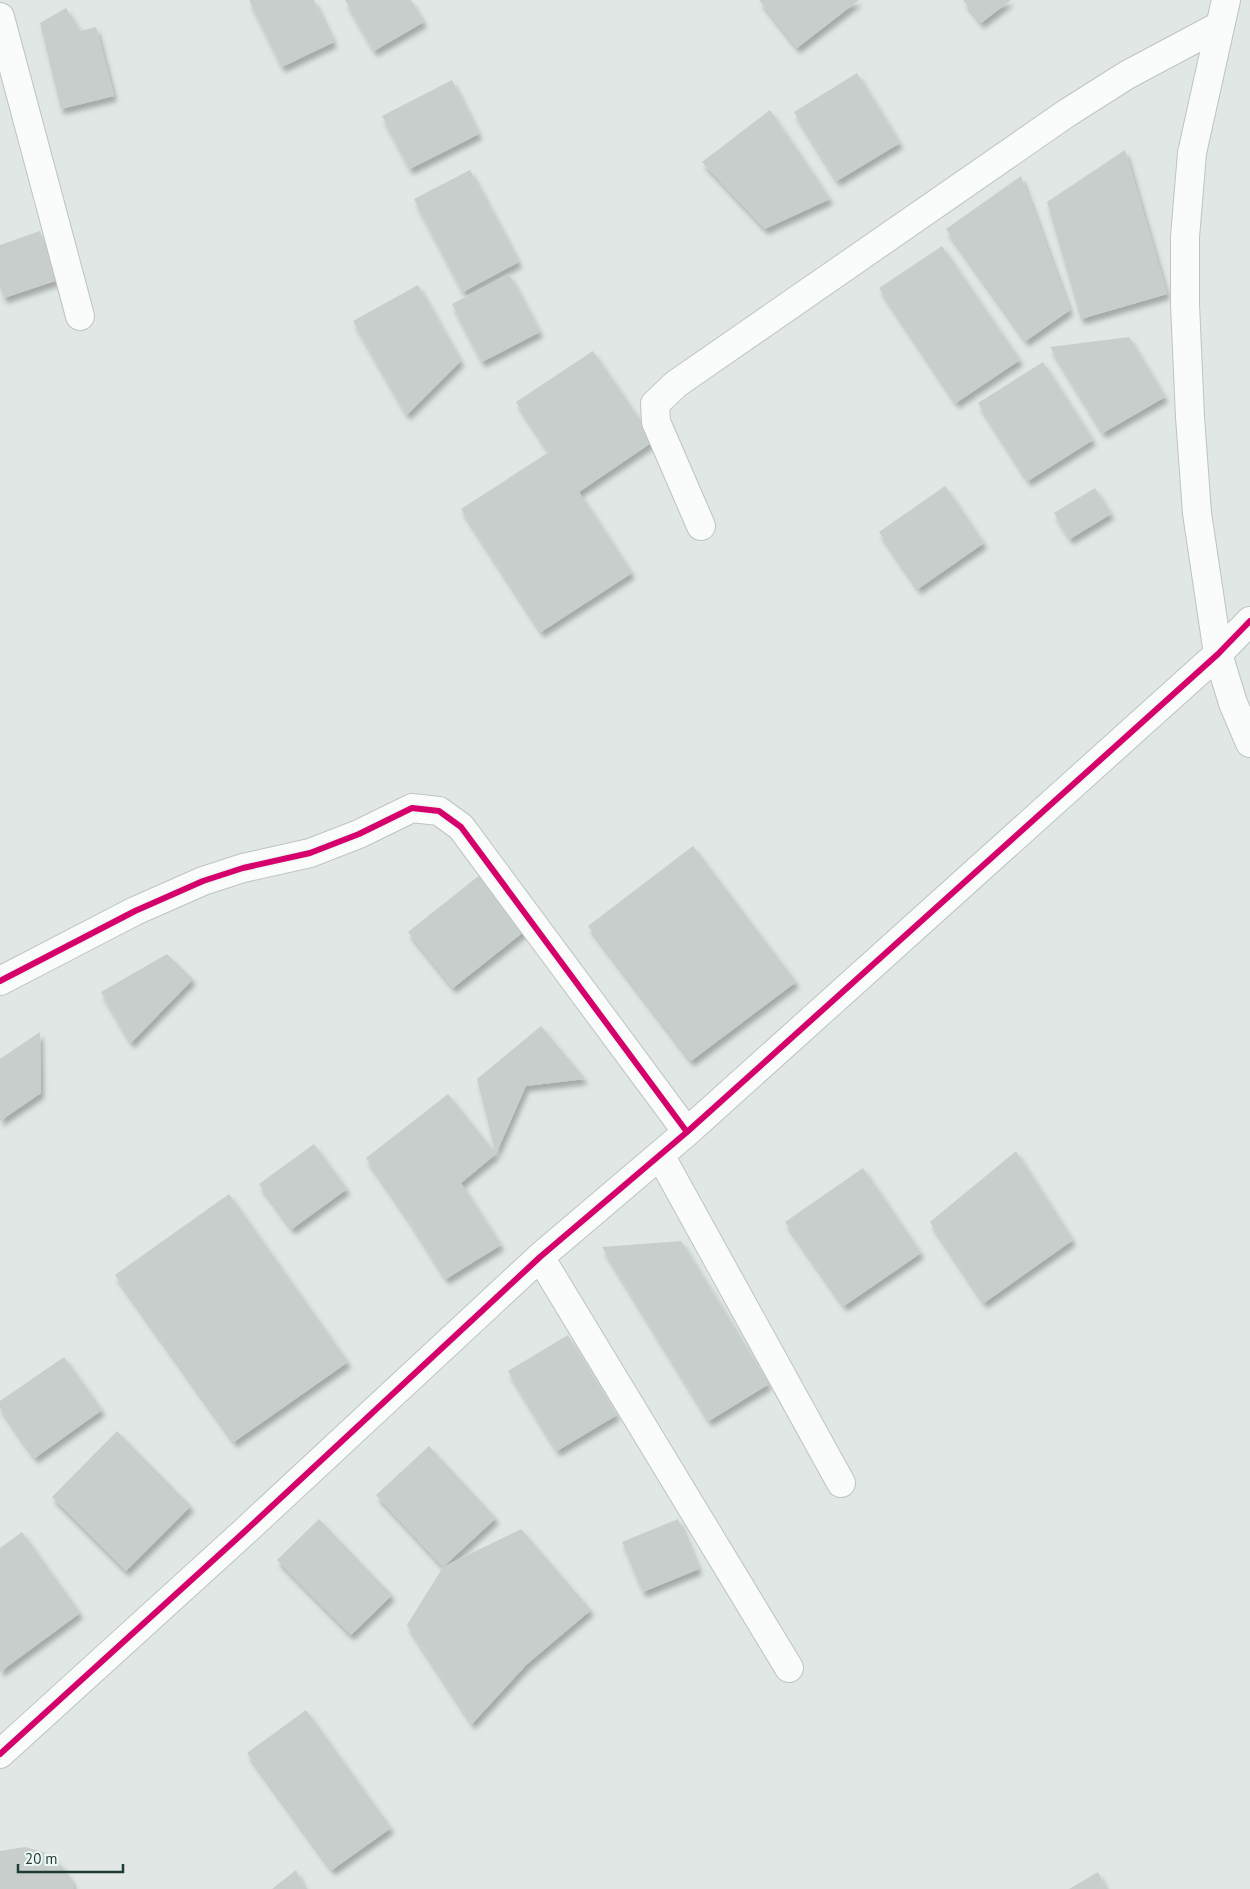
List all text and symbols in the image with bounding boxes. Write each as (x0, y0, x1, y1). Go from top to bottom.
scale bar (18, 1842, 122, 1874)
text: 20 m (25, 1849, 58, 1868)

